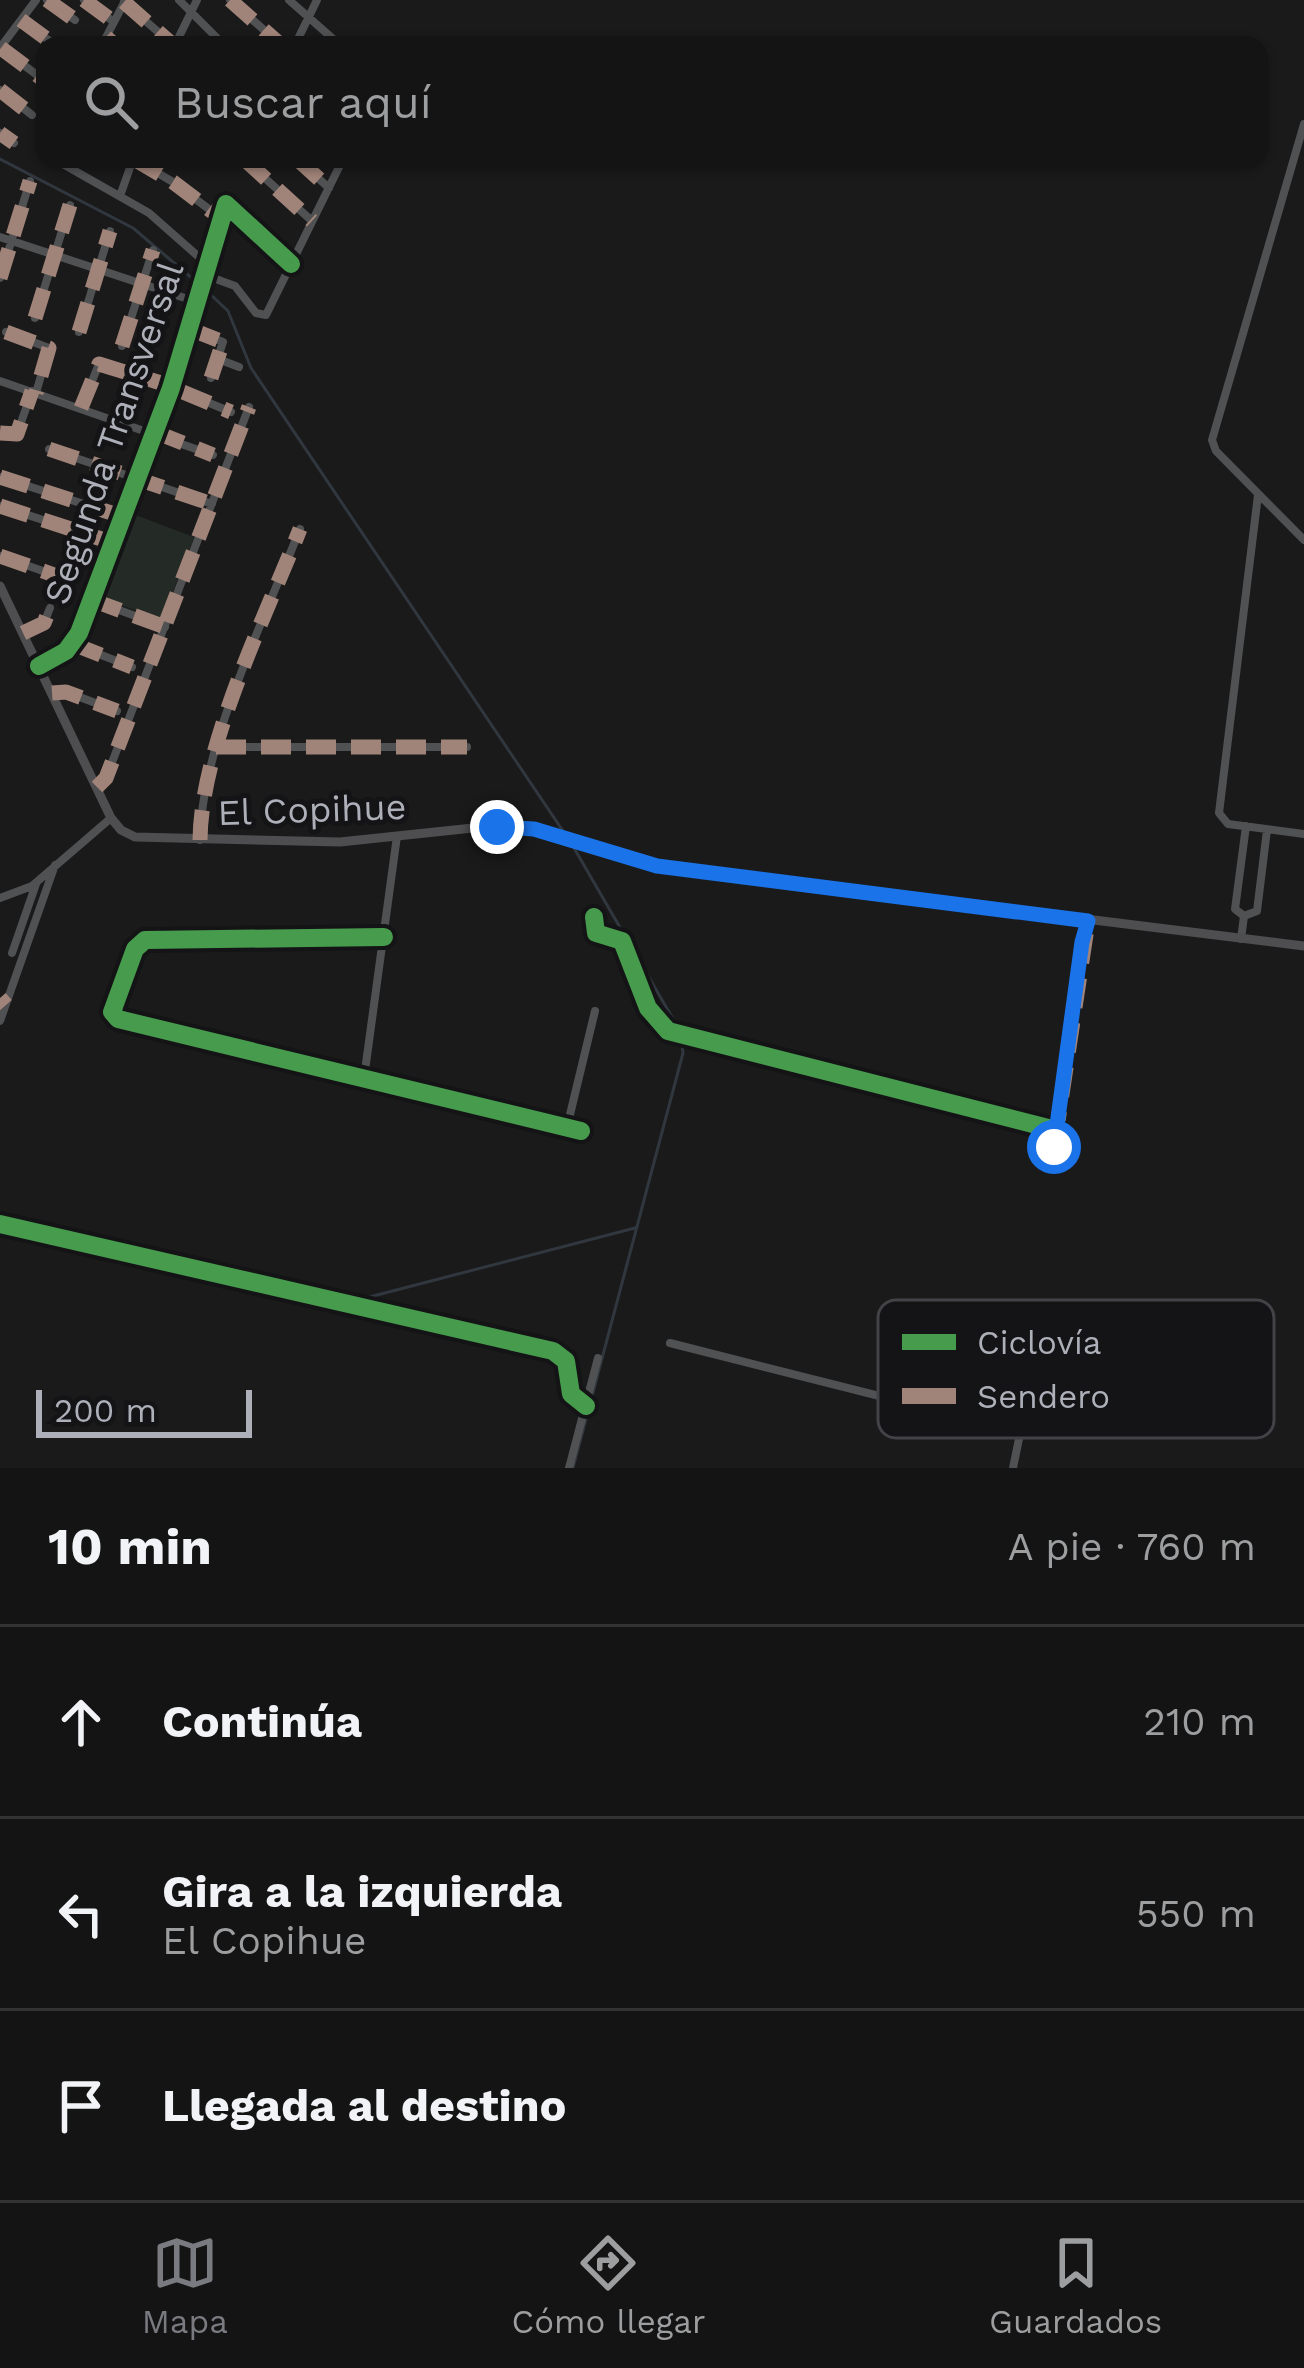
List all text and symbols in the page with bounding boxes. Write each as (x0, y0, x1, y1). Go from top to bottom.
search box (36, 36, 1268, 168)
icon: search (78, 69, 144, 135)
text: Buscar aquí (174, 76, 432, 129)
street label: Segunda Transversal (36, 256, 192, 610)
street label: El Copihue (217, 786, 407, 834)
route end (470, 800, 524, 854)
route start (1027, 1120, 1081, 1174)
legend (878, 1300, 1274, 1438)
text: Ciclovía (977, 1323, 1101, 1362)
text: Sendero (977, 1377, 1110, 1416)
scale bar (36, 1384, 252, 1437)
text: 200 m (54, 1391, 157, 1430)
text: 10 min (48, 1517, 212, 1576)
text: A pie · 760 m (1008, 1524, 1256, 1569)
icon: ahead (48, 1689, 114, 1755)
text: Continúa (162, 1695, 362, 1748)
text: 210 m (1143, 1699, 1256, 1744)
text: Gira a la izquierda (162, 1865, 562, 1918)
icon: left (48, 1881, 114, 1947)
text: 550 m (1136, 1891, 1256, 1936)
text: El Copihue (162, 1918, 366, 1963)
icon: arrive (48, 2073, 114, 2139)
text: Llegada al destino (162, 2079, 567, 2132)
tab: Mapa (142, 2230, 228, 2341)
tab: Cómo llegar (512, 2230, 705, 2341)
tab: Guardados (989, 2230, 1162, 2341)

